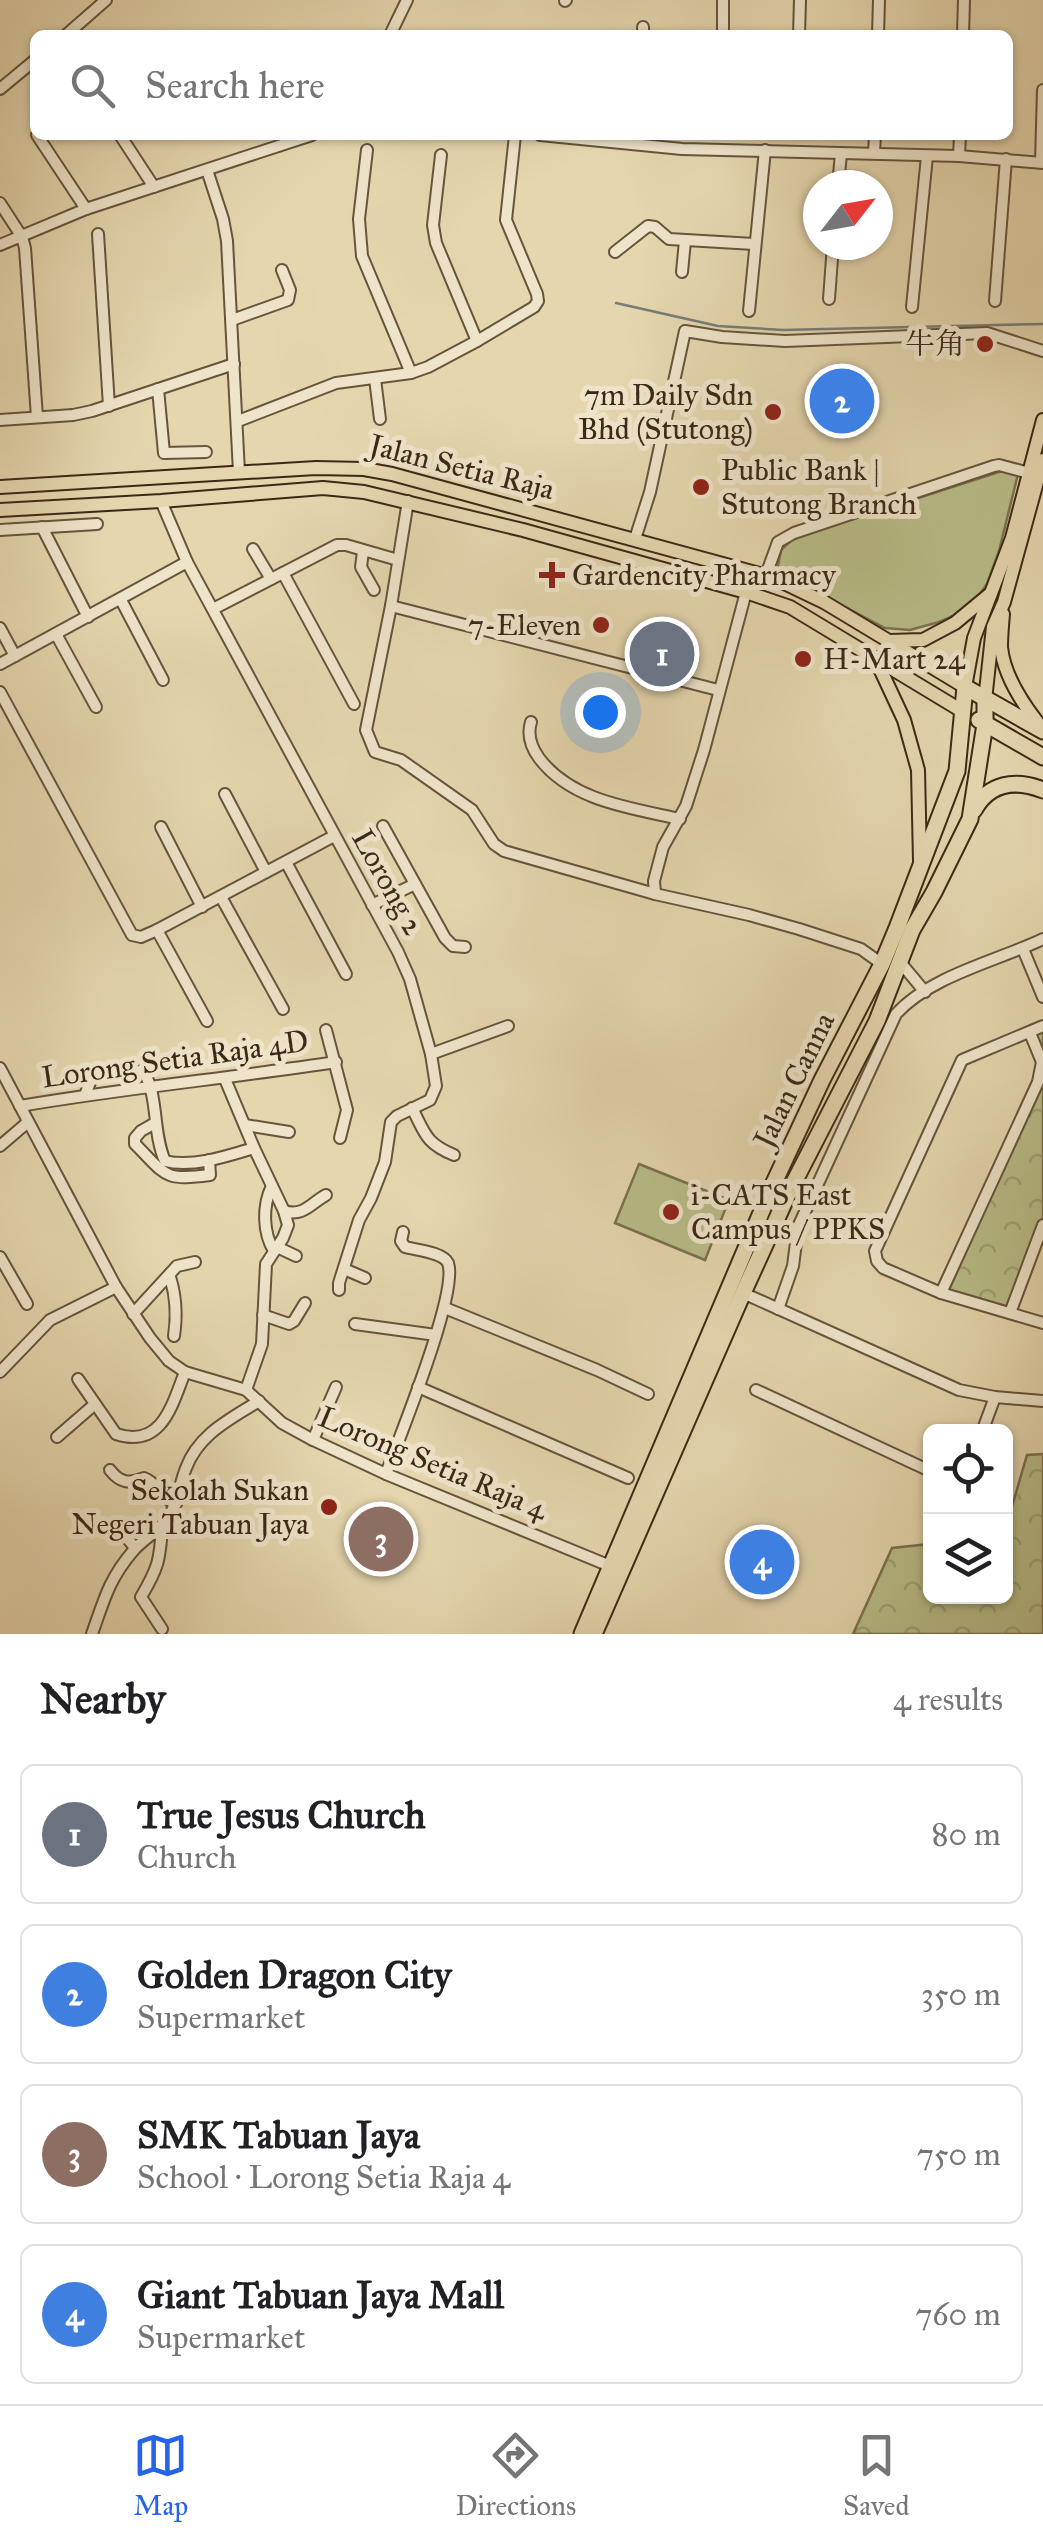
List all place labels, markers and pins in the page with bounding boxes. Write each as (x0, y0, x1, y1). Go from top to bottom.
place label: 牛角 (905, 326, 965, 362)
marker: 牛角 (974, 333, 996, 355)
pin: 2 (810, 364, 874, 438)
place label: 7m Daily Sdn Bhd (Stutong) (578, 377, 753, 448)
marker: 7m Daily Sdn Bhd (Stutong) (762, 401, 784, 423)
place label: Public Bank | Stutong Branch (721, 452, 917, 522)
marker: Public Bank | Stutong Branch (690, 476, 712, 498)
place label: Gardencity Pharmacy (572, 557, 837, 593)
marker: Gardencity Pharmacy (541, 564, 563, 586)
place label: 7-Eleven (468, 607, 581, 643)
marker: 7-Eleven (590, 614, 612, 636)
pin: 1 (630, 616, 694, 692)
place label: H-Mart 24 (823, 641, 966, 677)
marker: H-Mart 24 (792, 648, 814, 670)
place label: i-CATS East Campus / PPKS (691, 1177, 885, 1247)
marker: i-CATS East Campus / PPKS (660, 1201, 682, 1223)
place label: Sekolah Sukan Negeri Tabuan Jaya (72, 1472, 309, 1542)
marker: Sekolah Sukan Negeri Tabuan Jaya (318, 1496, 340, 1518)
pin: 3 (348, 1502, 414, 1576)
pin: 4 (730, 1524, 794, 1600)

